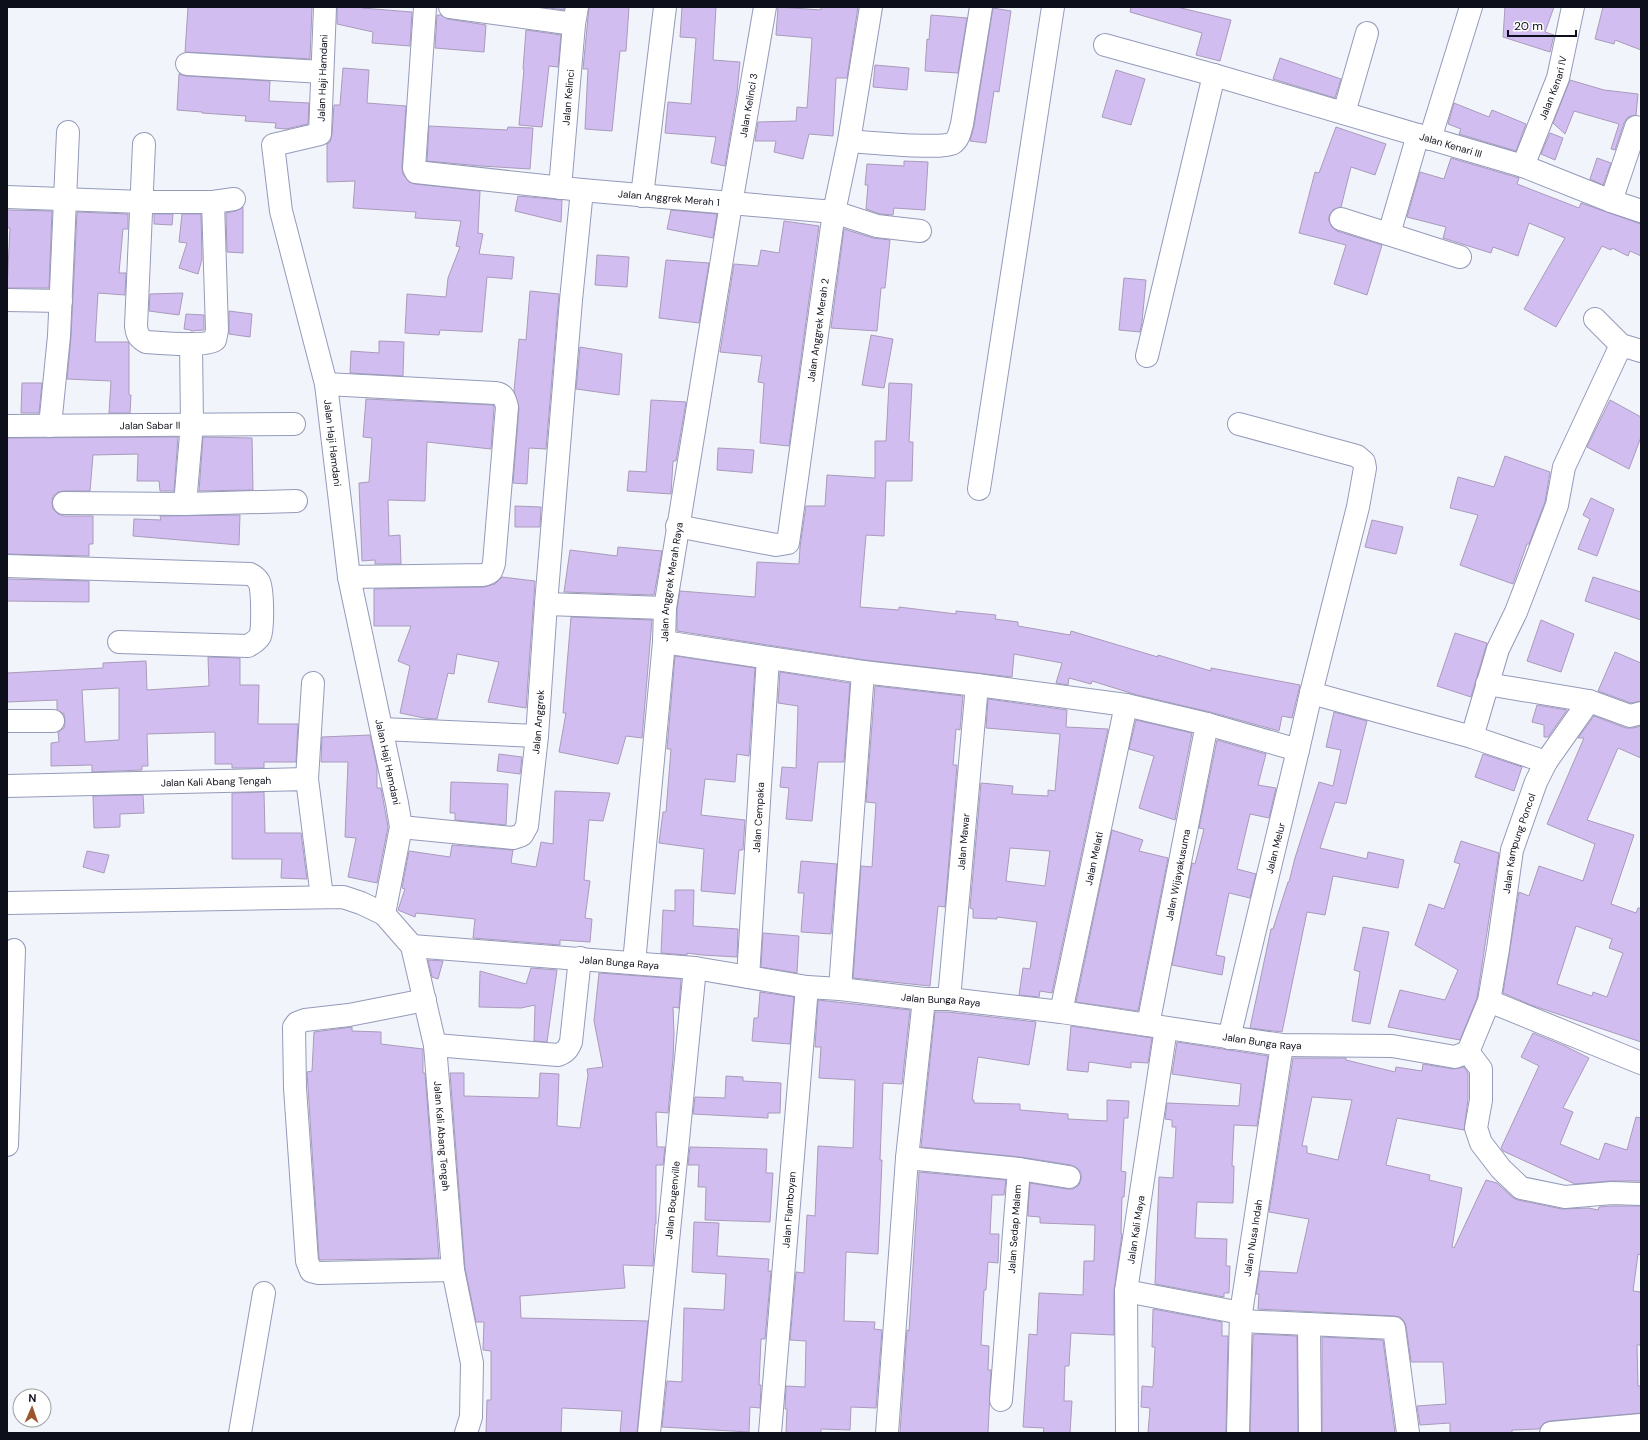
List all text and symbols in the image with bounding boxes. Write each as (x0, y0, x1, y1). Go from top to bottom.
scale bar (1508, 12, 1576, 38)
text: 20 m (1514, 18, 1543, 34)
street label: Jalan Haji Hamdani (314, 34, 331, 122)
street label: Jalan Kenari IV (1536, 54, 1570, 122)
street label: Jalan Kelinci (559, 69, 577, 126)
street label: Jalan Kelinci 3 (737, 72, 760, 138)
street label: Jalan Kenari III (1418, 130, 1484, 161)
street label: Jalan Anggrek Merah 1 (617, 187, 720, 209)
street label: Jalan Anggrek Merah 2 (804, 277, 832, 383)
street label: Jalan Haji Hamdani (321, 399, 344, 487)
street label: Jalan Sabar II (120, 419, 180, 432)
street label: Jalan Anggrek Merah Raya (658, 521, 686, 642)
street label: Jalan Anggrek (529, 689, 547, 755)
street label: Jalan Haji Hamdani (372, 718, 403, 806)
street label: Jalan Kali Abang Tengah (161, 774, 271, 789)
street label: Jalan Cempaka (750, 782, 767, 853)
street label: Jalan Kampung Poncol (1500, 791, 1539, 894)
street label: Jalan Mawar (955, 812, 973, 871)
street label: Jalan Melur (1263, 821, 1288, 875)
street label: Jalan Wijayakusuma (1163, 828, 1193, 922)
street label: Jalan Melati (1082, 830, 1106, 887)
street label: Jalan Bunga Raya (579, 953, 660, 972)
street label: Jalan Bunga Raya (900, 990, 981, 1010)
street label: Jalan Bunga Raya (1222, 1030, 1302, 1052)
street label: Jalan Kali Abang Tengah (431, 1081, 453, 1192)
street label: Jalan Bougenville (662, 1160, 683, 1240)
street label: Jalan Flamboyan (779, 1171, 799, 1249)
street label: Jalan Sedap Malam (1005, 1184, 1024, 1274)
street label: Jalan Kali Maya (1124, 1195, 1147, 1265)
street label: Jalan Nusa Indah (1241, 1198, 1265, 1278)
north arrow (12, 1388, 52, 1428)
text: N (28, 1391, 37, 1405)

